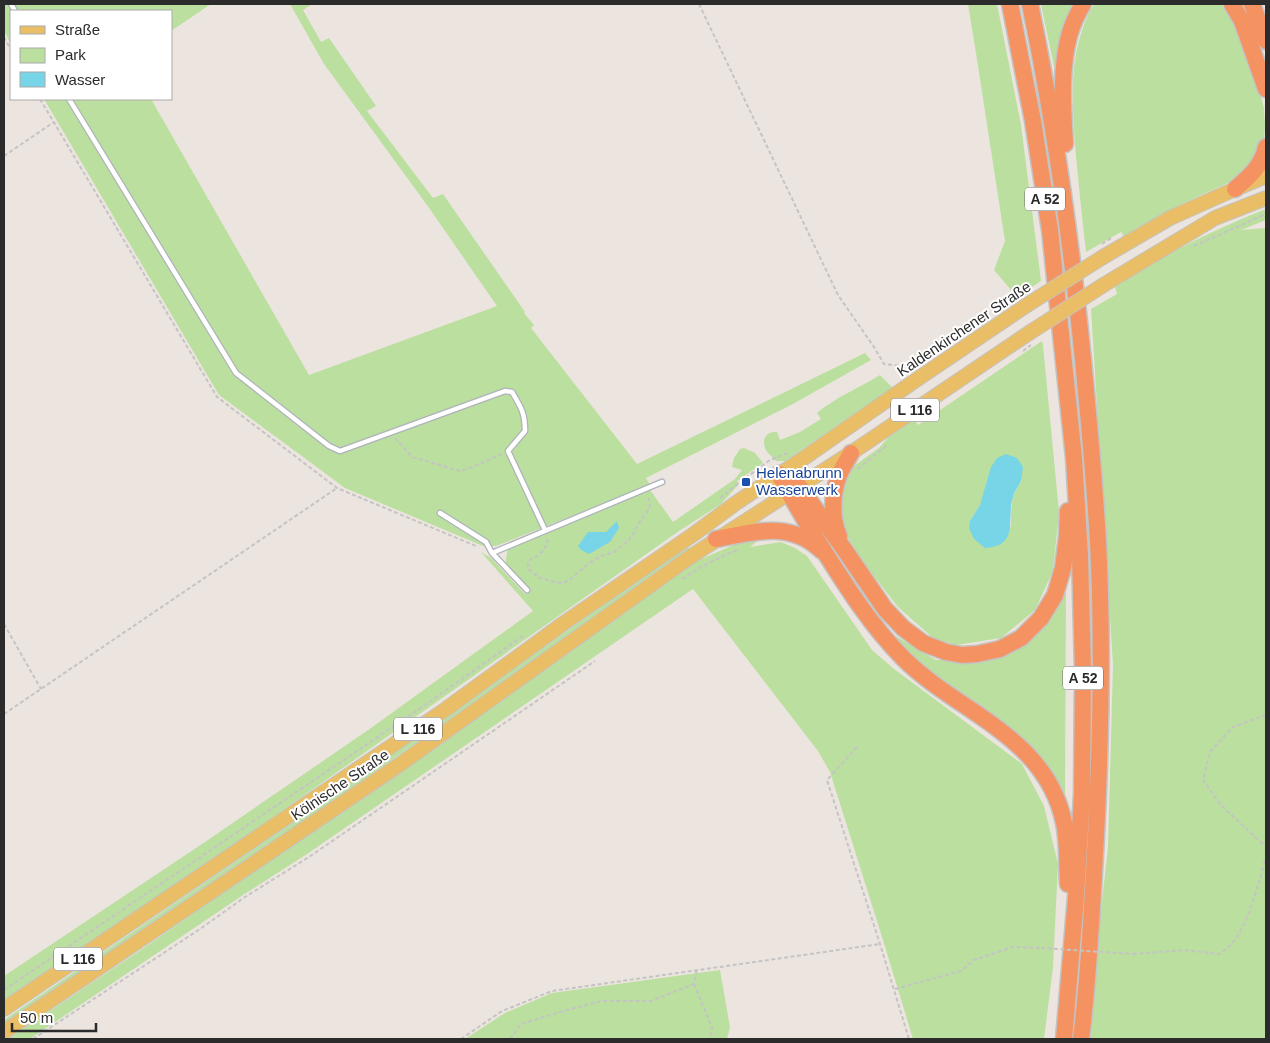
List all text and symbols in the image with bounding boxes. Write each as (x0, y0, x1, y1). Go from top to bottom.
legend (10, 10, 172, 100)
text: Straße (55, 21, 100, 38)
text: Park (55, 46, 86, 63)
text: Wasser (55, 71, 105, 88)
road number: A 52 (1025, 188, 1065, 210)
street label: Kaldenkirchener Straße (894, 277, 1034, 380)
road number: L 116 (891, 398, 939, 422)
place label: Helenabrunn Wasserwerk (756, 464, 842, 498)
marker: Helenabrunn Wasserwerk (740, 476, 752, 488)
road number: A 52 (1063, 666, 1103, 690)
road number: L 116 (394, 718, 442, 741)
street label: Kölnische Straße (288, 746, 392, 824)
road number: L 116 (54, 948, 102, 971)
scale bar (12, 1000, 96, 1032)
text: 50 m (20, 1009, 53, 1026)

